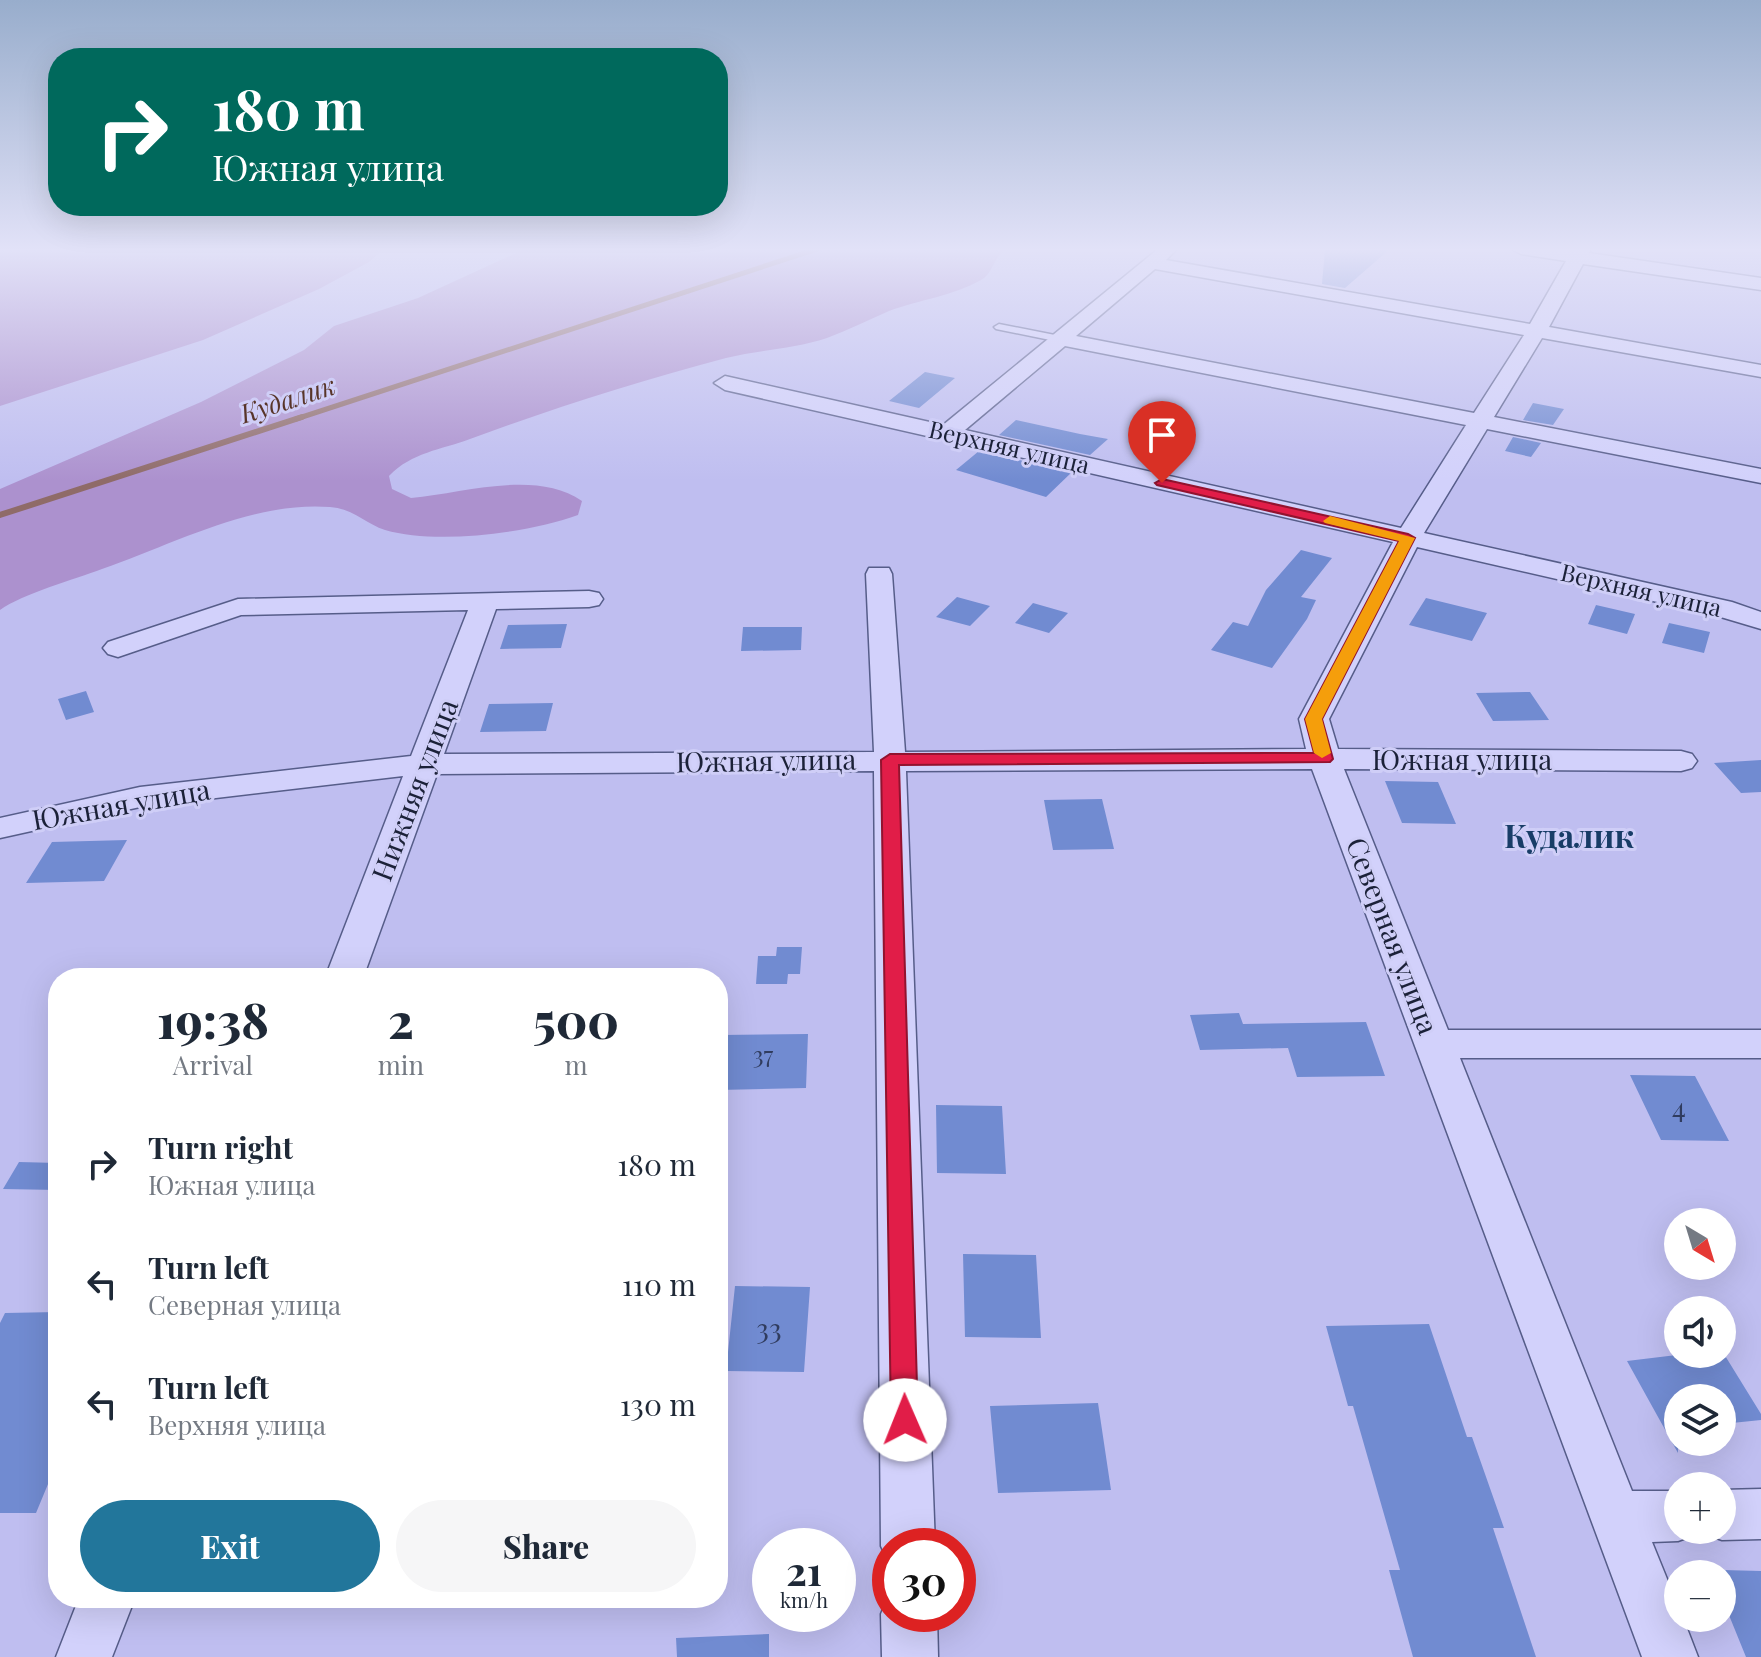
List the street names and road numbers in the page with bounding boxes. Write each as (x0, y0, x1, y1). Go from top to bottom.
street label: Верхняя улица (926, 412, 1093, 480)
street label: Верхняя улица (1558, 555, 1725, 623)
street label: Нижняя улица (362, 693, 465, 886)
street label: Южная улица (675, 739, 857, 780)
street label: Южная улица (1372, 740, 1552, 777)
street label: Южная улица (29, 770, 213, 837)
street label: Северная улица (1339, 832, 1448, 1039)

